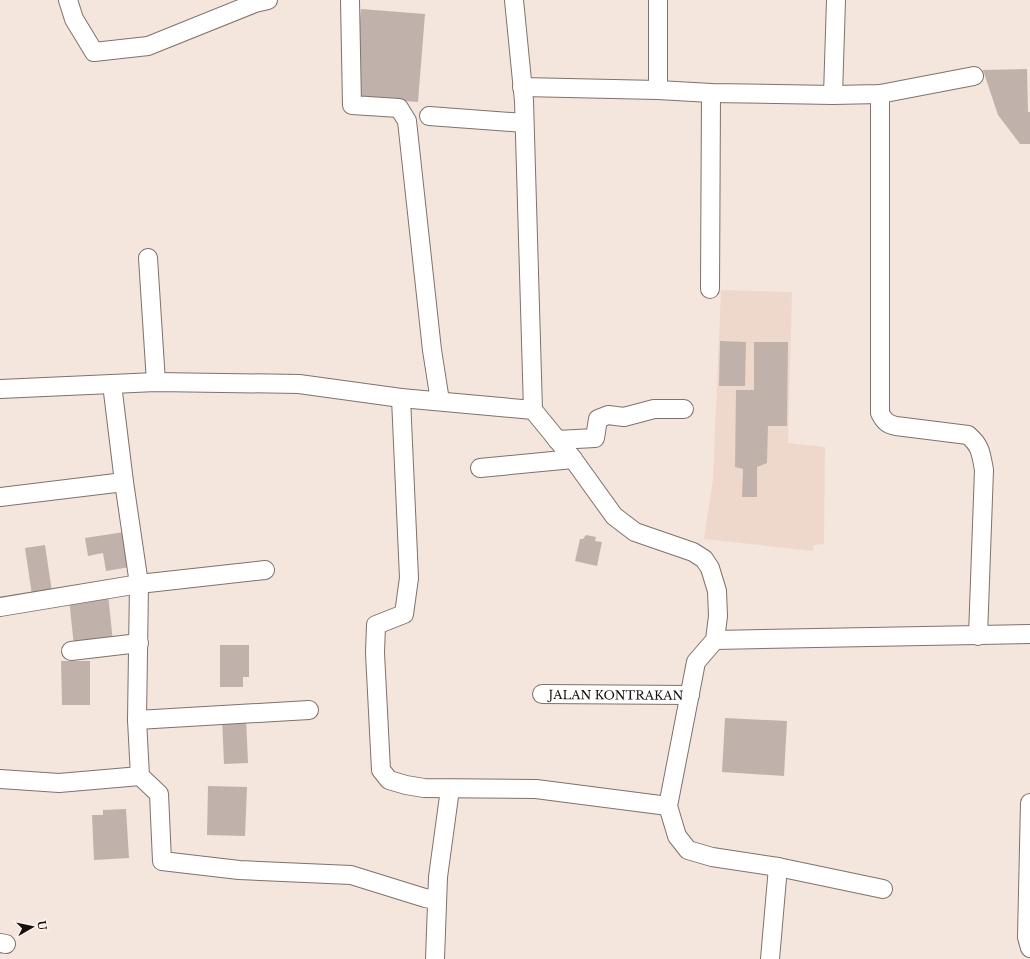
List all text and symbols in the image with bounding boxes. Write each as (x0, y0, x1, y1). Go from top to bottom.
street label: JALAN KONTRAKAN (547, 687, 684, 702)
north arrow (12, 907, 52, 947)
text: U (34, 920, 50, 932)

